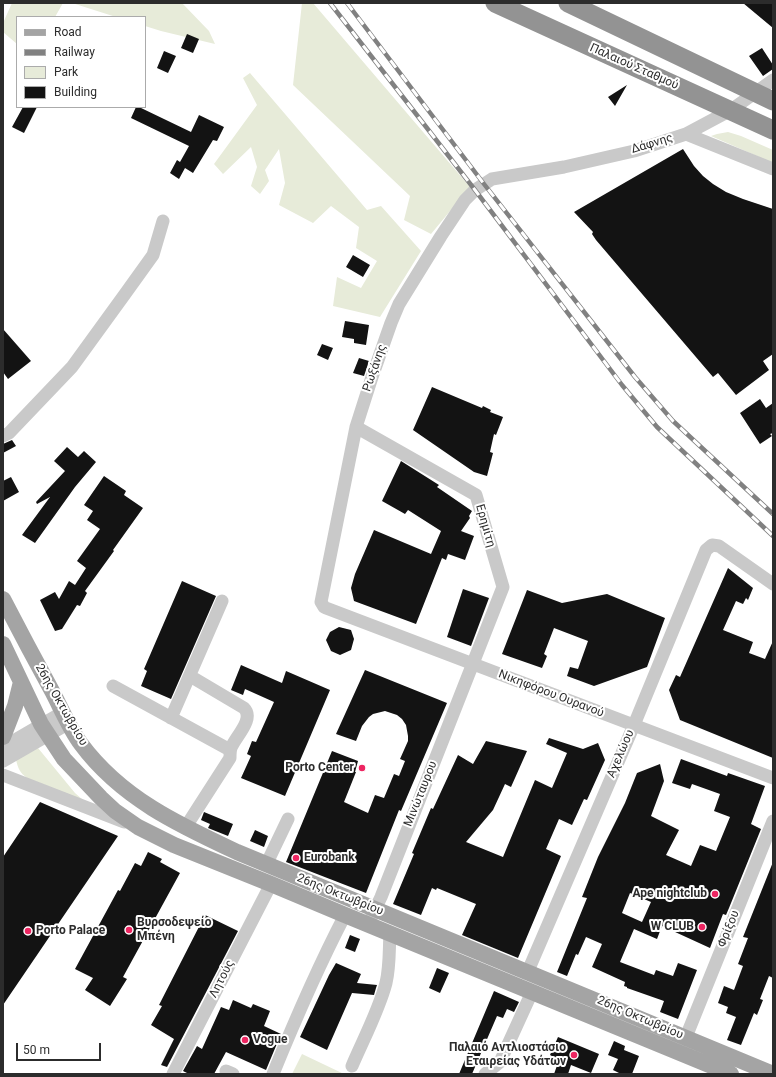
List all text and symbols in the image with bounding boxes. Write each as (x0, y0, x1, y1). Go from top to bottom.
legend (16, 16, 146, 108)
text: Road (54, 25, 82, 39)
street label: Παλαιού Σταθμού (587, 41, 681, 93)
text: Railway (54, 45, 95, 59)
text: Park (54, 65, 78, 79)
text: Building (54, 85, 97, 99)
street label: Δάφνης (629, 131, 675, 157)
street label: Ρωξάνης (360, 342, 390, 394)
street label: Ερημίτη (472, 503, 498, 549)
street label: 26ης Οκτωβρίου (32, 662, 90, 748)
street label: Νικηφόρου Ουρανού (496, 667, 606, 721)
street label: Αχελώου (604, 728, 638, 780)
street label: Μινώταυρου (401, 759, 441, 829)
place label: Porto Center (285, 761, 354, 775)
marker: Porto Center (357, 763, 367, 773)
place label: Eurobank (304, 851, 355, 865)
marker: Eurobank (291, 853, 301, 863)
street label: 26ης Οκτωβρίου (295, 871, 385, 919)
place label: Ape nightclub (632, 887, 707, 901)
marker: Ape nightclub (710, 889, 720, 899)
street label: Φρίξου (715, 908, 743, 950)
place label: Βυρσοδεψείο Μπένη (137, 916, 211, 944)
place label: W CLUB (651, 920, 694, 934)
marker: W CLUB (697, 922, 707, 932)
place label: Porto Palace (36, 924, 105, 938)
marker: Βυρσοδεψείο Μπένη (124, 925, 134, 935)
marker: Porto Palace (23, 926, 33, 936)
street label: Λητούς (206, 958, 238, 1000)
street label: 26ης Οκτωβρίου (595, 993, 685, 1043)
place label: Vogue (253, 1033, 287, 1047)
scale bar (18, 1035, 103, 1061)
marker: Vogue (240, 1035, 250, 1045)
place label: Παλαιό Αντλιοστάσιο Εταιρείας Υδάτων (449, 1041, 566, 1069)
text: 50 m (23, 1043, 50, 1057)
marker: Παλαιό Αντλιοστάσιο Εταιρείας Υδάτων (569, 1050, 579, 1060)

